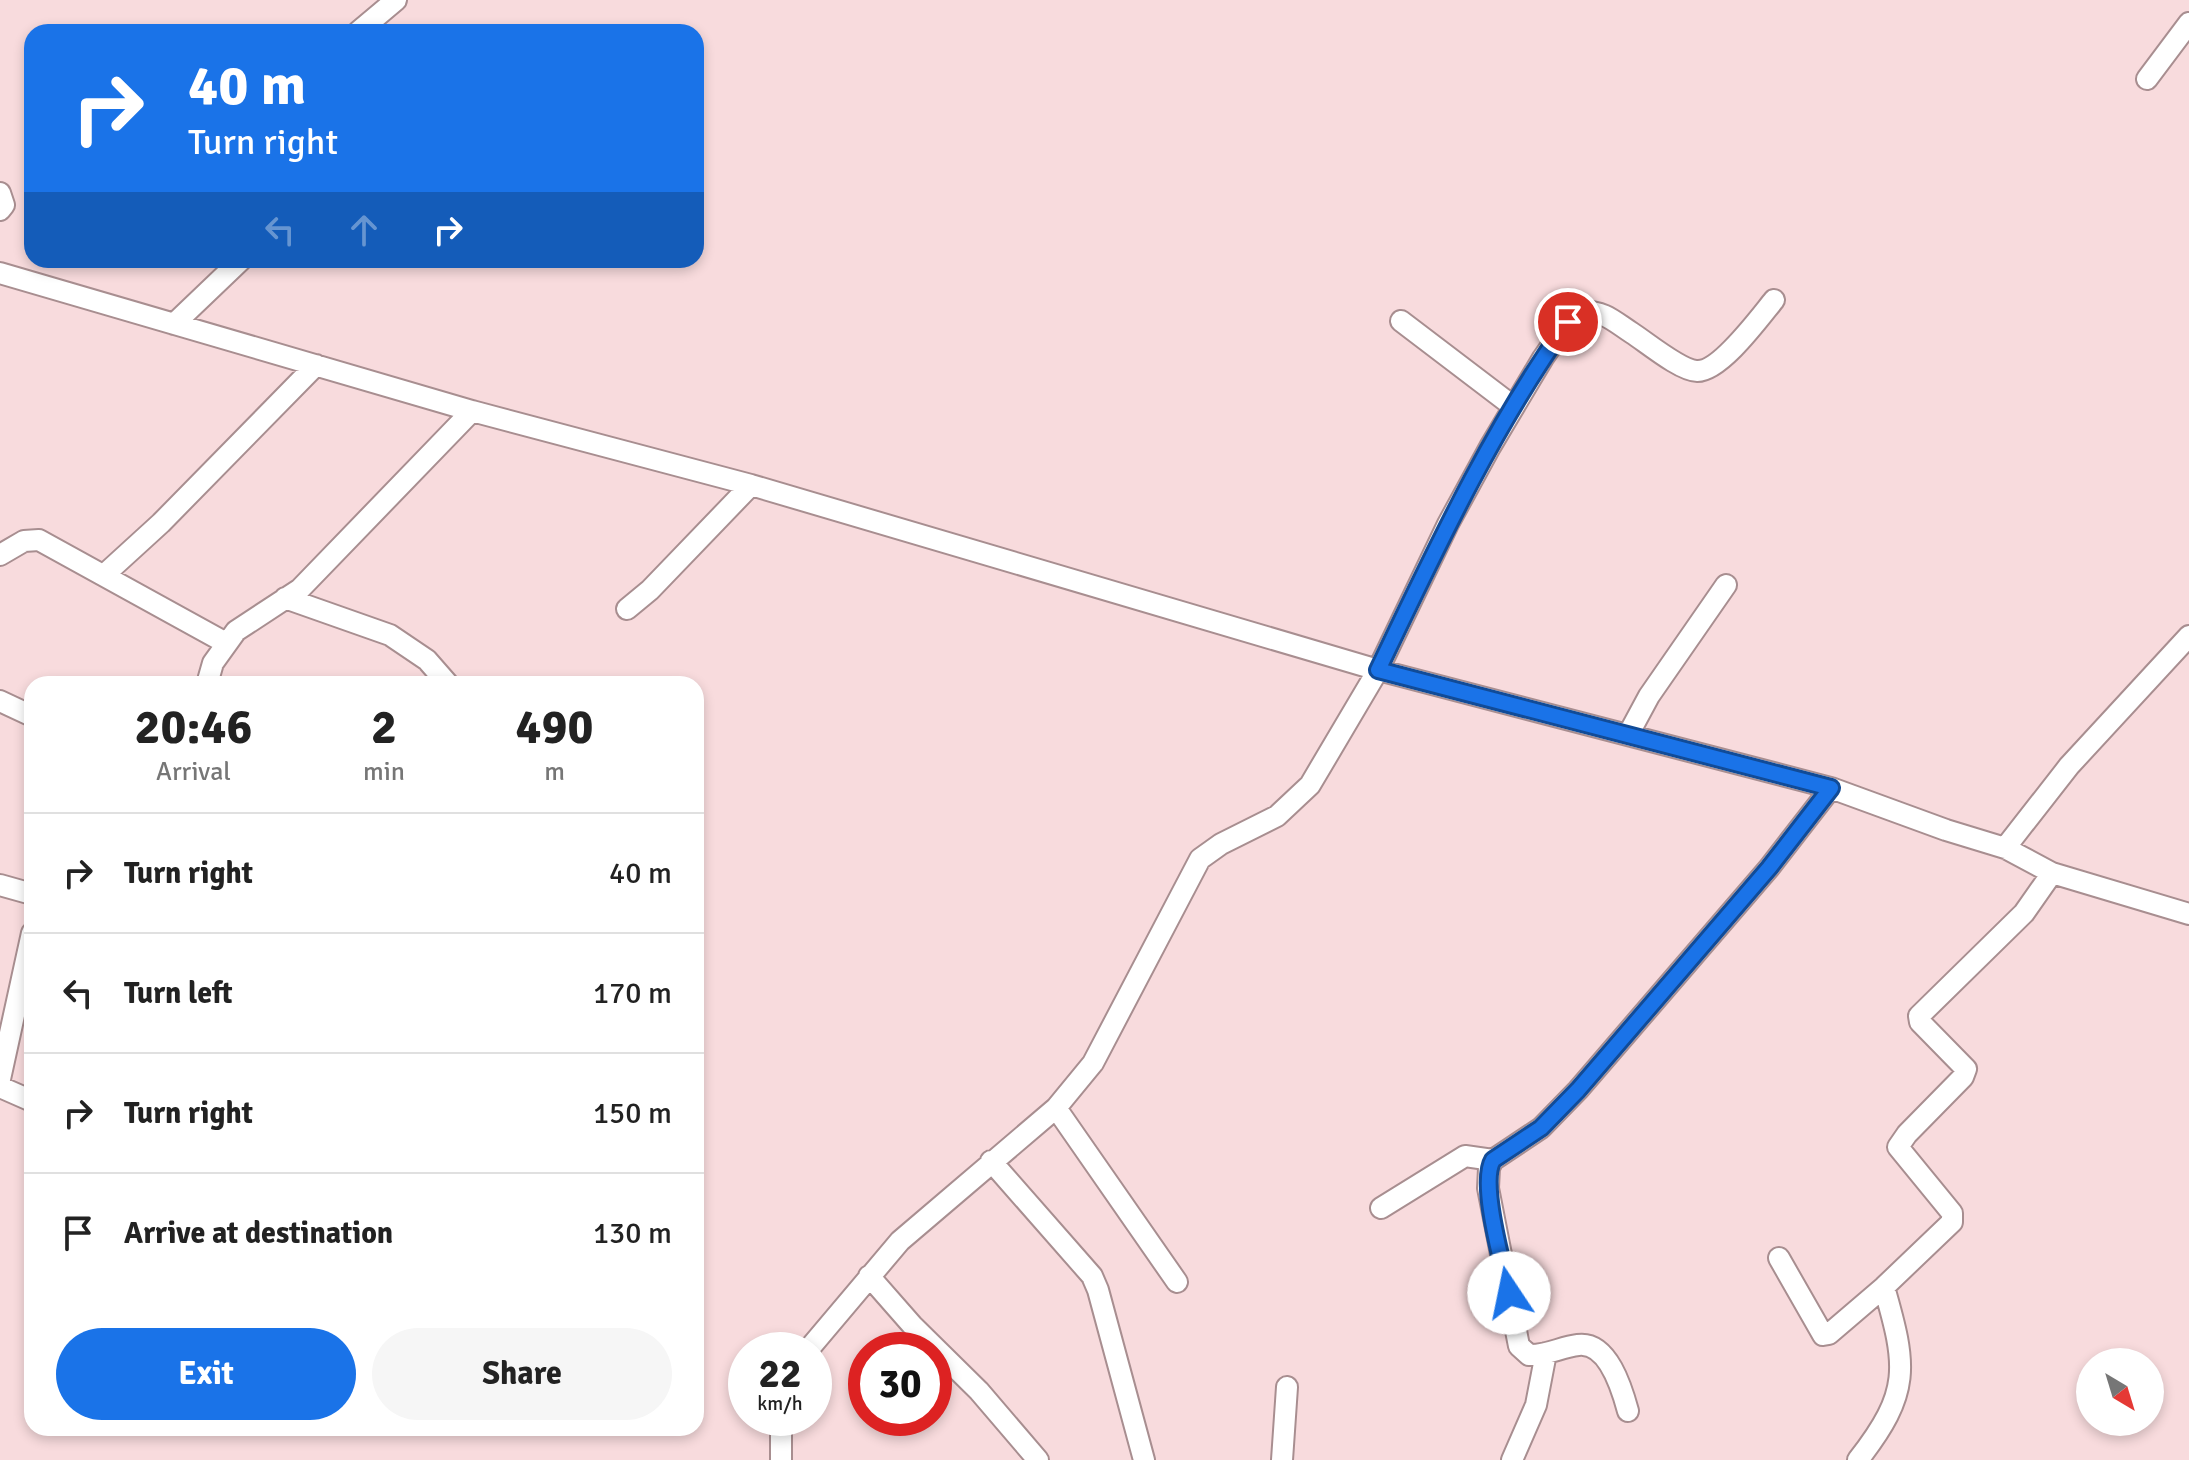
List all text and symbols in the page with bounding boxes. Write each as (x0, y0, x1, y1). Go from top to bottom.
text: 40 m (188, 51, 306, 120)
icon: right (56, 56, 160, 160)
text: Turn right (188, 120, 338, 165)
icon: left (258, 208, 302, 252)
icon: ahead (342, 208, 386, 252)
icon: right (426, 208, 470, 252)
pin (1534, 288, 1602, 356)
icon: arrive (1546, 300, 1590, 344)
text: 20:46 (135, 698, 252, 757)
text: 2 (371, 698, 397, 757)
text: 490 (516, 698, 593, 757)
text: Arrival (156, 756, 231, 788)
text: min (363, 756, 405, 788)
text: m (544, 756, 565, 788)
icon: right (56, 851, 100, 895)
text: Turn right (124, 855, 253, 892)
text: 40 m (609, 855, 672, 892)
icon: left (56, 971, 100, 1015)
text: Turn left (124, 975, 233, 1012)
text: 170 m (593, 975, 672, 1012)
icon: right (56, 1091, 100, 1135)
text: Turn right (124, 1095, 253, 1132)
text: 150 m (593, 1095, 672, 1132)
icon: arrive (56, 1211, 100, 1255)
text: Arrive at destination (124, 1215, 393, 1252)
text: 130 m (593, 1215, 672, 1252)
position arrow (1467, 1251, 1551, 1335)
button: Exit (56, 1328, 356, 1420)
button: Share (372, 1328, 672, 1420)
speed limit sign: 30 (848, 1332, 952, 1436)
north arrow (2076, 1348, 2164, 1436)
map controls (2076, 1348, 2164, 1436)
text: 22 (758, 1349, 802, 1399)
text: km/h (757, 1391, 803, 1416)

